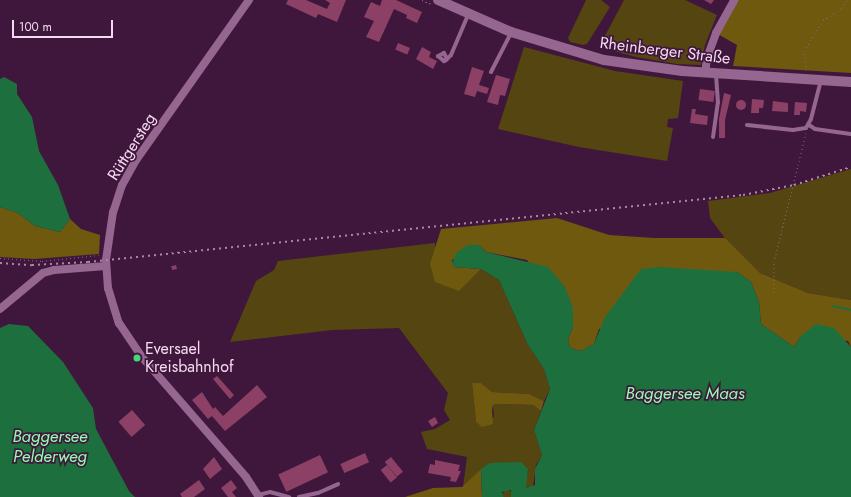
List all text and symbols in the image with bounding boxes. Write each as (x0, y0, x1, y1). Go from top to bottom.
scale bar (14, 12, 115, 38)
text: 100 m (19, 18, 52, 36)
street label: Rheinberger Straße (599, 33, 731, 69)
street label: Rüttgersteg (104, 110, 160, 184)
place label: Eversael Kreisbahnhof (145, 339, 233, 377)
marker: Eversael Kreisbahnhof (132, 353, 142, 363)
water label: Baggersee Maas (625, 384, 745, 404)
water label: Baggersee Pelderweg (12, 427, 88, 467)

